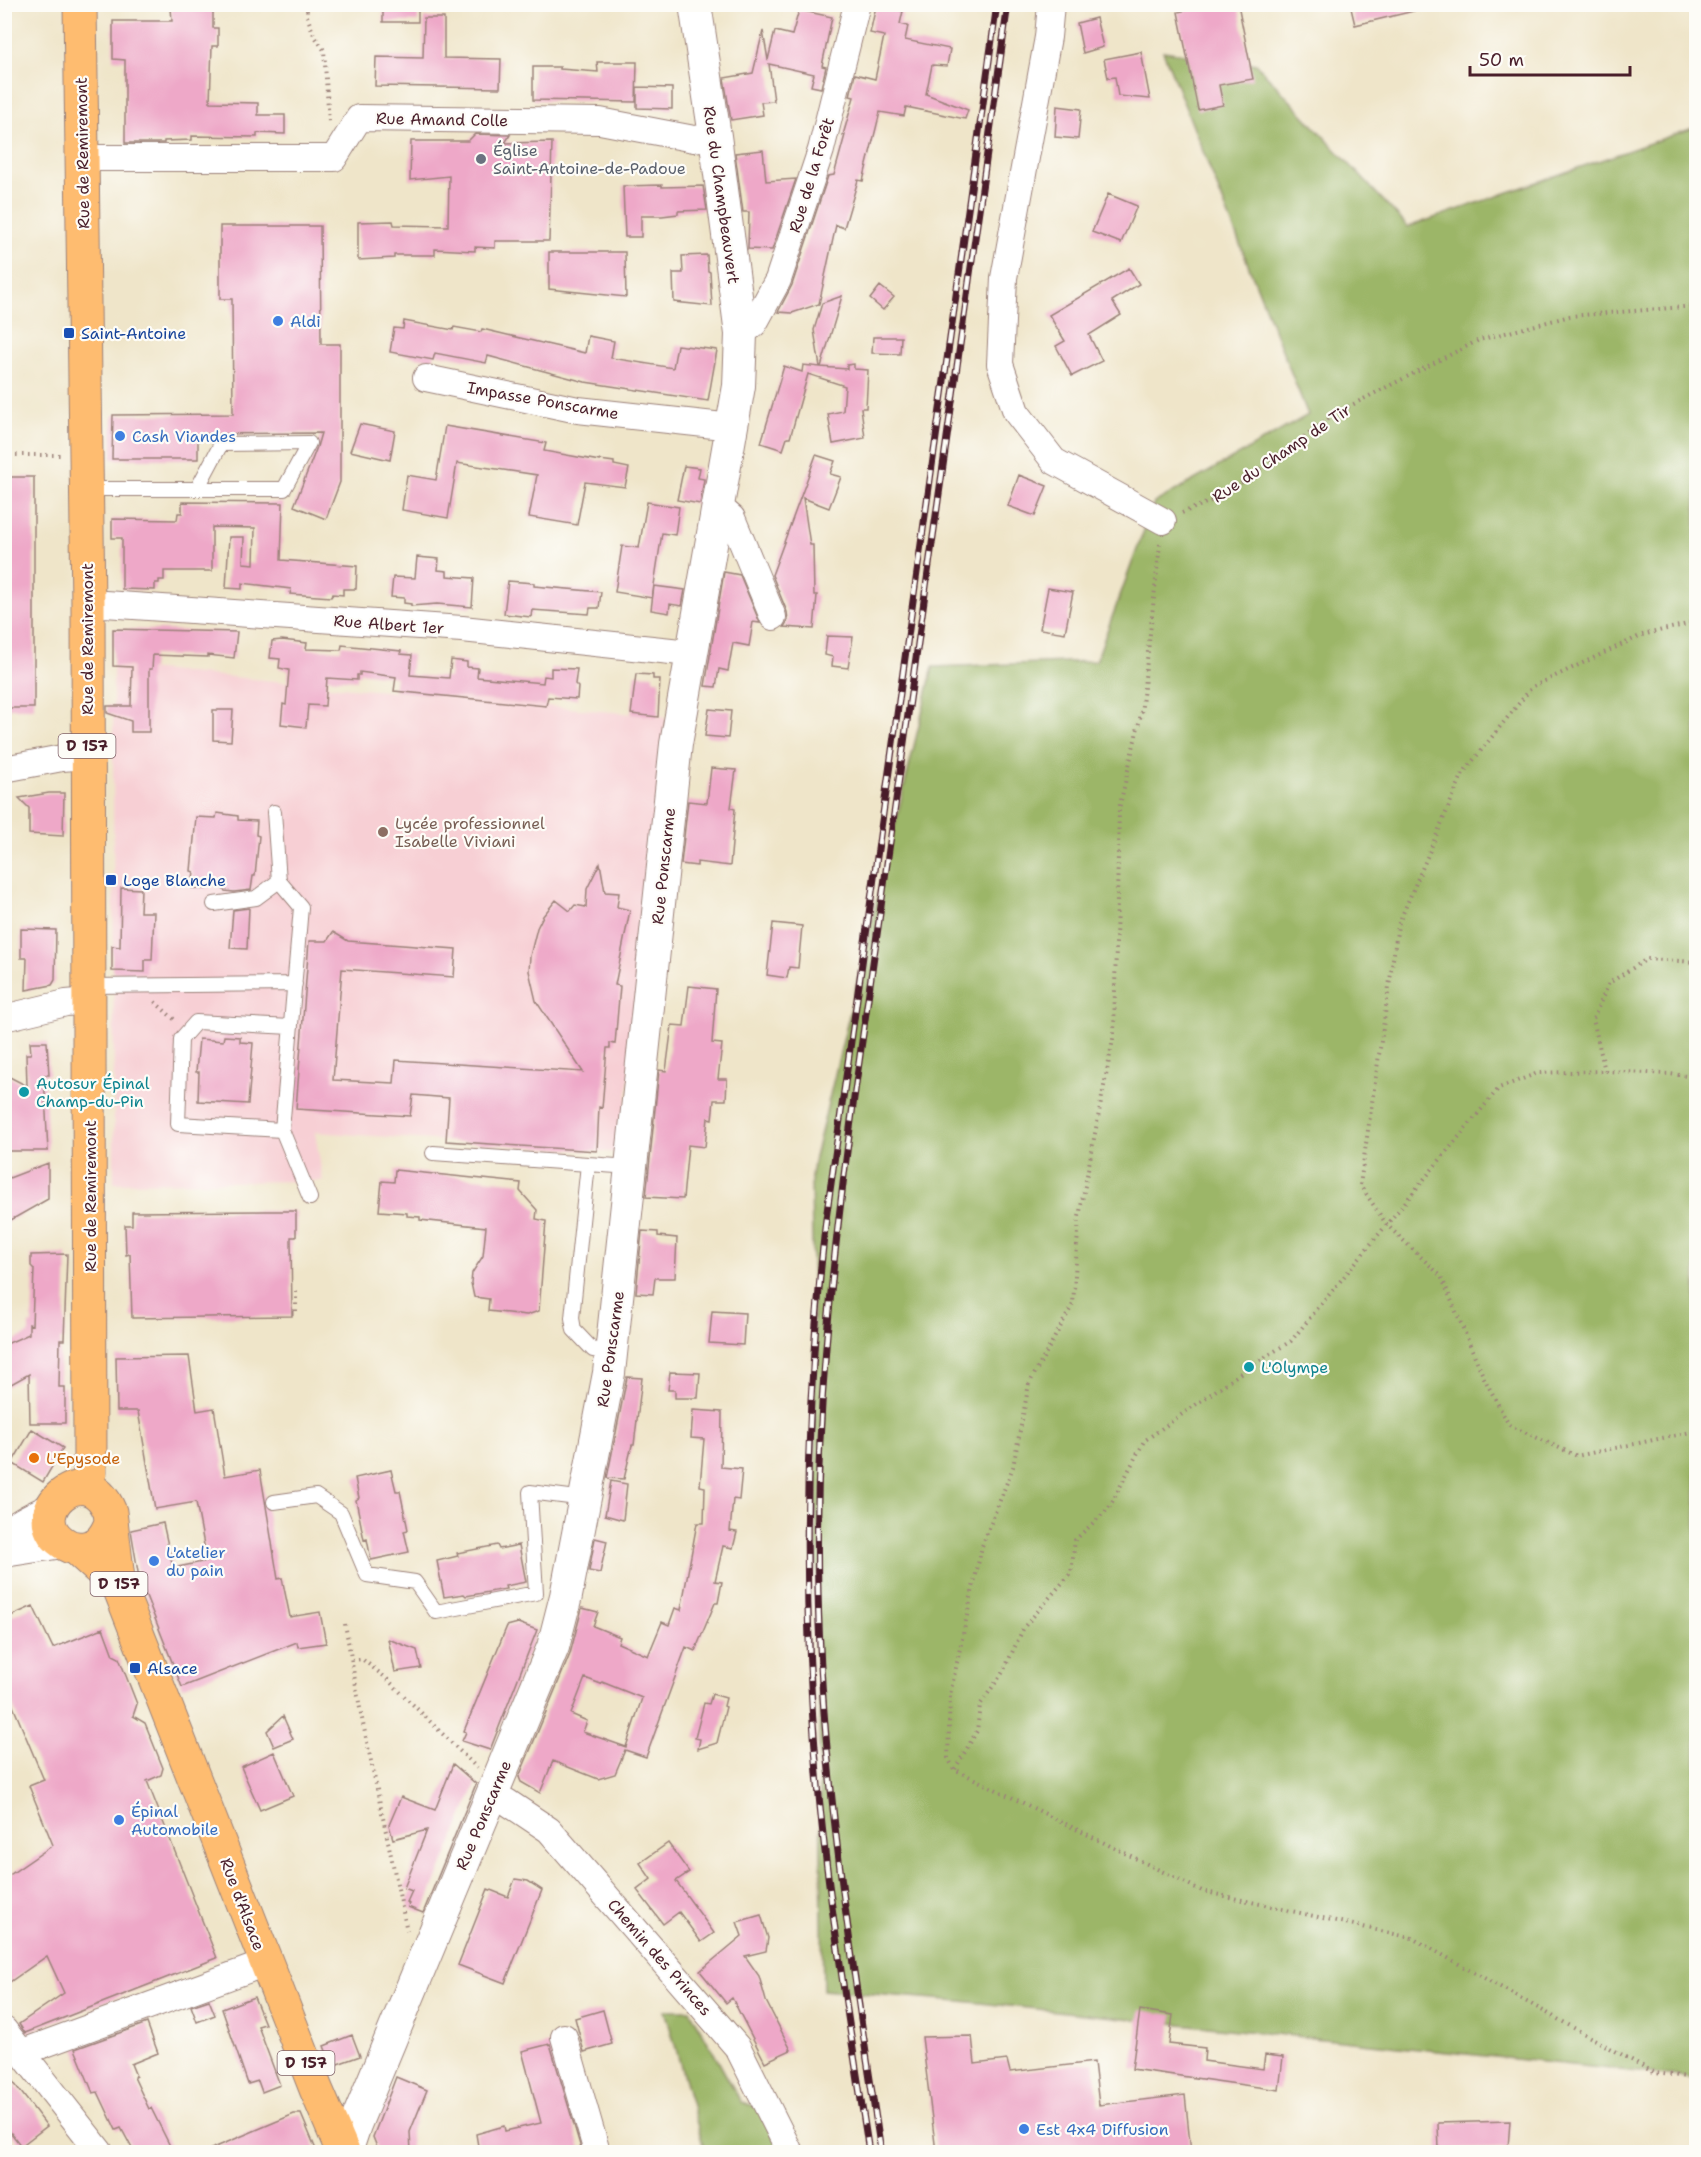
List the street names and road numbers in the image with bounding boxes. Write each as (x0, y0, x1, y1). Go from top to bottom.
street label: Rue de Remiremont (71, 77, 94, 229)
street label: Rue du Champbeauvert (699, 105, 744, 285)
street label: Rue Amand Colle (376, 108, 508, 131)
street label: Rue de la Forêt (784, 115, 839, 235)
street label: Impasse Ponscarme (465, 377, 621, 424)
street label: Rue du Champ de Tir (1208, 399, 1354, 508)
street label: Rue de Remiremont (77, 563, 98, 715)
street label: Rue Albert 1er (333, 610, 445, 639)
road number: D 157 (58, 734, 116, 758)
street label: Rue Ponscarme (647, 807, 680, 926)
street label: Rue de Remiremont (80, 1120, 101, 1272)
street label: Rue Ponscarme (592, 1289, 629, 1409)
road number: D 157 (90, 1572, 148, 1596)
street label: Rue Ponscarme (451, 1757, 516, 1873)
street label: Rue d'Alsace (215, 1855, 270, 1953)
street label: Chemin des Princes (603, 1894, 716, 2020)
road number: D 157 (278, 2051, 334, 2075)

